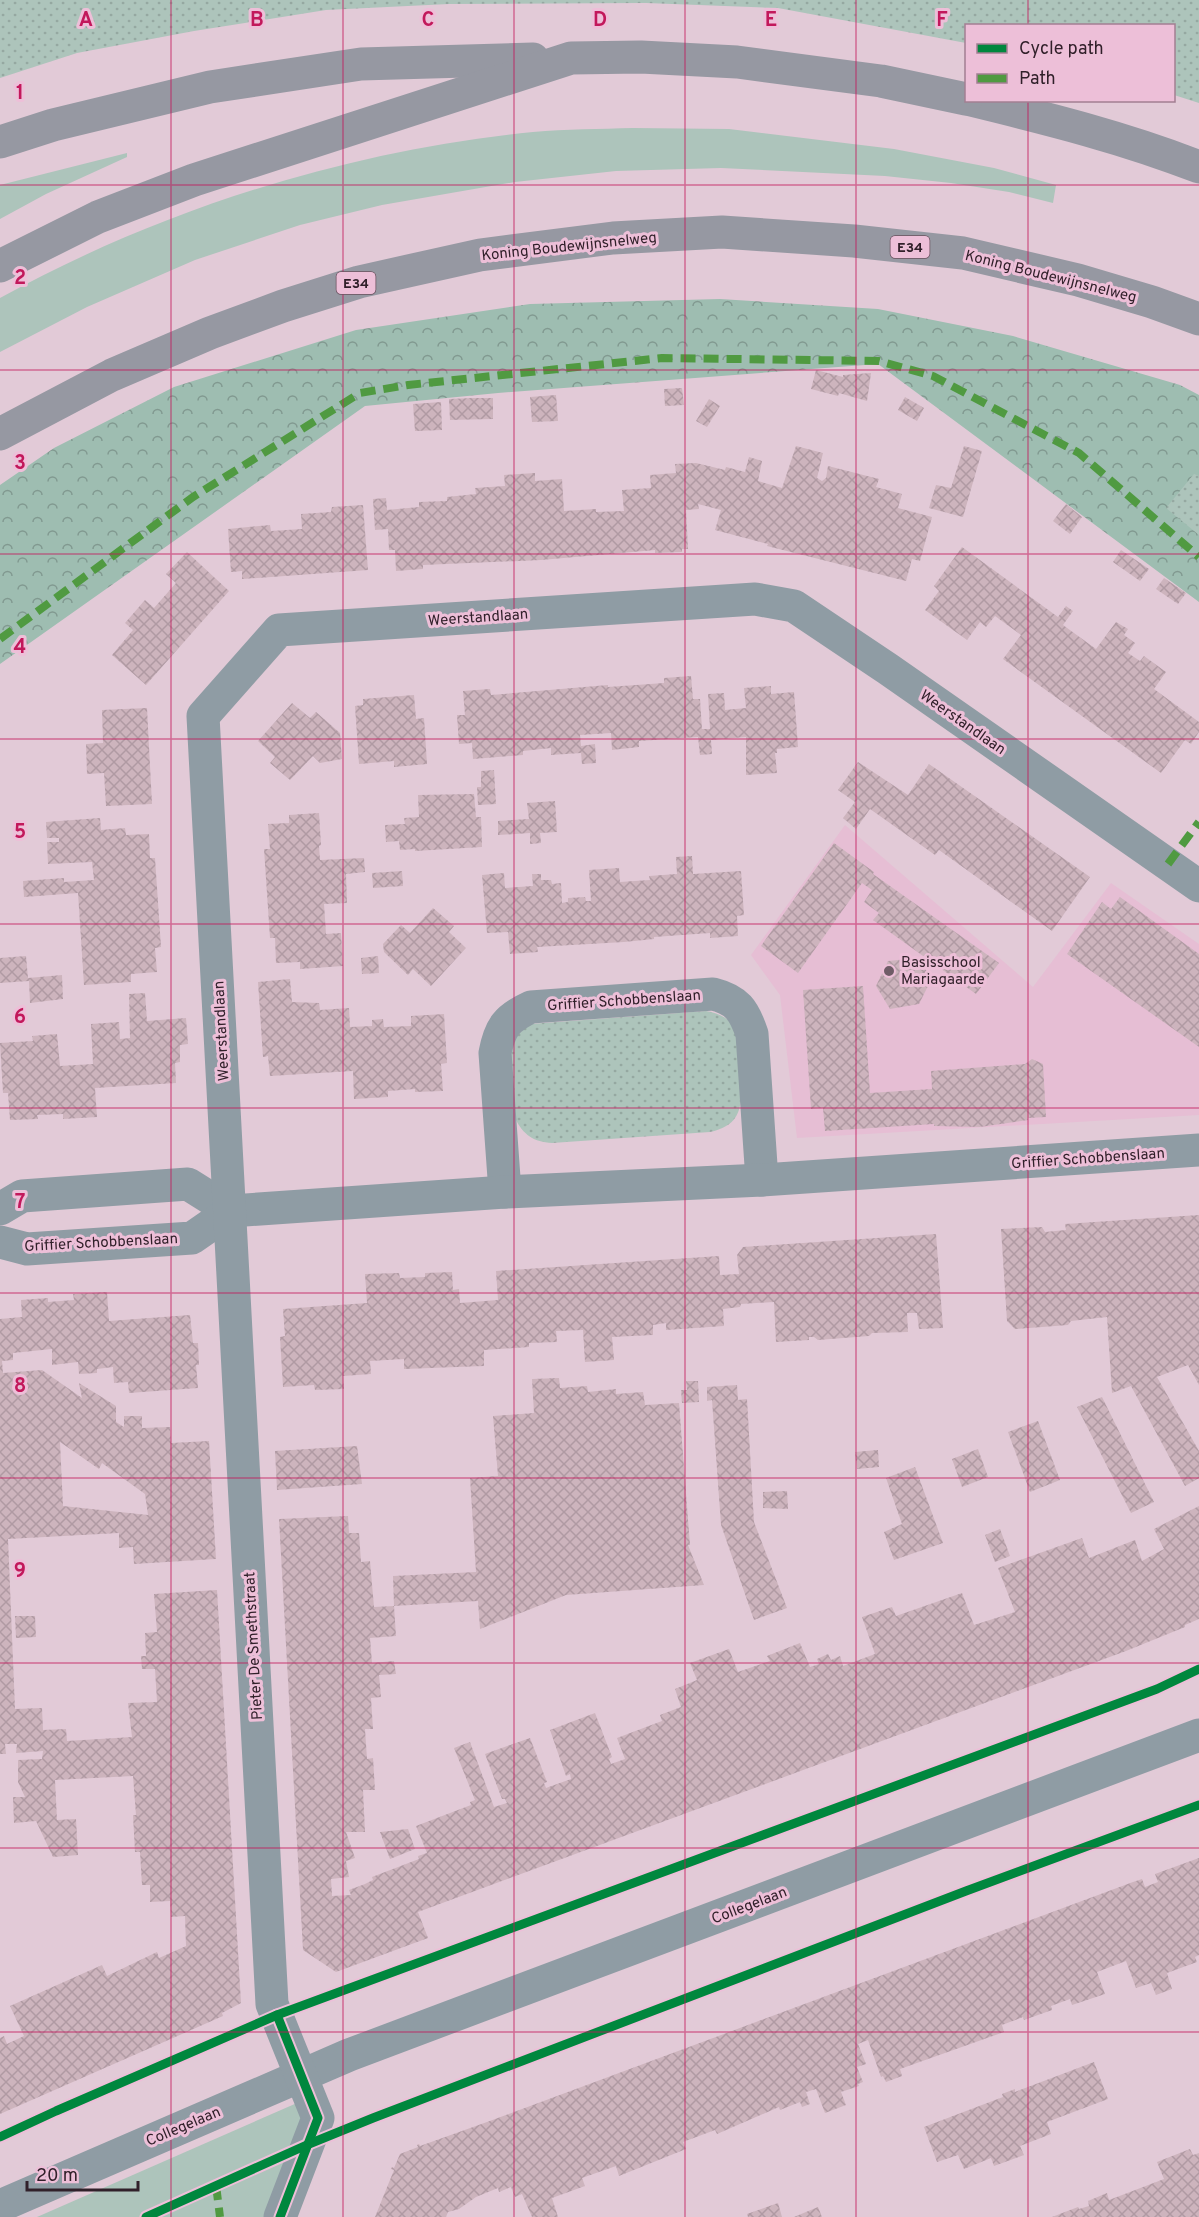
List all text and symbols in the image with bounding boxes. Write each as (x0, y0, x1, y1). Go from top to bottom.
text: A (79, 8, 93, 34)
text: B (250, 8, 264, 34)
text: C (422, 8, 434, 34)
text: D (593, 8, 607, 34)
text: E (765, 8, 777, 34)
text: F (936, 8, 948, 34)
legend (965, 24, 1175, 102)
text: Cycle path (1019, 38, 1104, 61)
text: Path (1019, 68, 1056, 91)
text: 1 (16, 81, 24, 107)
street label: Koning Boudewijnsnelweg (481, 229, 658, 266)
road number: E34 (890, 236, 930, 258)
street label: Koning Boudewijnsnelweg (963, 247, 1138, 308)
text: 2 (14, 266, 26, 292)
road number: E34 (336, 272, 376, 294)
text: 3 (14, 451, 26, 477)
street label: Weerstandlaan (427, 606, 529, 631)
text: 4 (14, 635, 26, 661)
street label: Weerstandlaan (916, 687, 1009, 760)
text: 5 (14, 820, 26, 846)
place label: Basisschool Mariagaarde (901, 954, 985, 990)
marker: Basisschool Mariagaarde (882, 964, 896, 978)
street label: Weerstandlaan (210, 980, 235, 1082)
street label: Griffier Schobbenslaan (547, 987, 702, 1016)
text: 6 (14, 1005, 26, 1031)
street label: Griffier Schobbenslaan (1011, 1145, 1166, 1174)
text: 7 (15, 1190, 25, 1216)
street label: Griffier Schobbenslaan (24, 1230, 178, 1257)
text: 8 (14, 1374, 26, 1400)
text: 9 (14, 1559, 26, 1585)
street label: Pieter De Smethstraat (241, 1571, 268, 1721)
street label: Collegelaan (709, 1883, 790, 1929)
street label: Collegelaan (143, 2103, 224, 2152)
scale bar (27, 2154, 138, 2192)
text: 20 m (36, 2165, 78, 2188)

